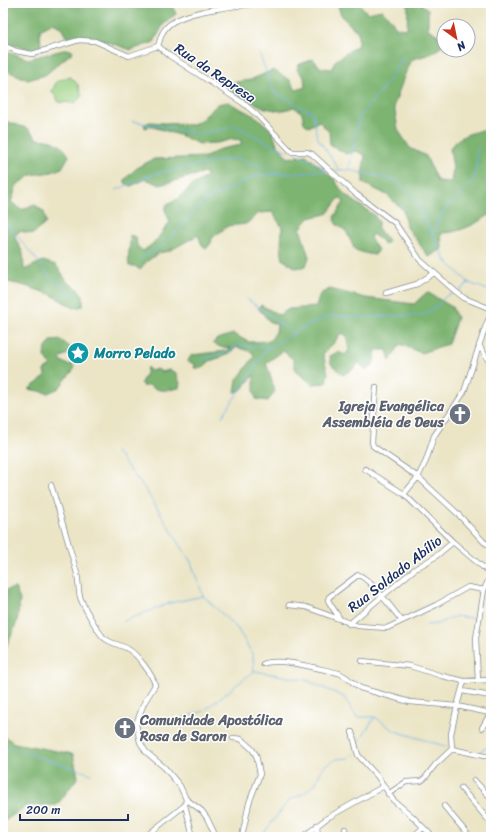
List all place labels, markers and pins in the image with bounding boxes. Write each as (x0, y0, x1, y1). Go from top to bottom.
place icon: Morro Pelado (65, 340, 91, 366)
place label: Morro Pelado (93, 341, 176, 366)
place label: Igreja Evangélica Assembléia de Deus (322, 394, 445, 435)
church icon: Igreja Evangélica Assembléia de Deus (447, 401, 473, 427)
place label: Comunidade Apostólica Rosa de Saron (139, 708, 283, 749)
church icon: Comunidade Apostólica Rosa de Saron (112, 715, 138, 741)

